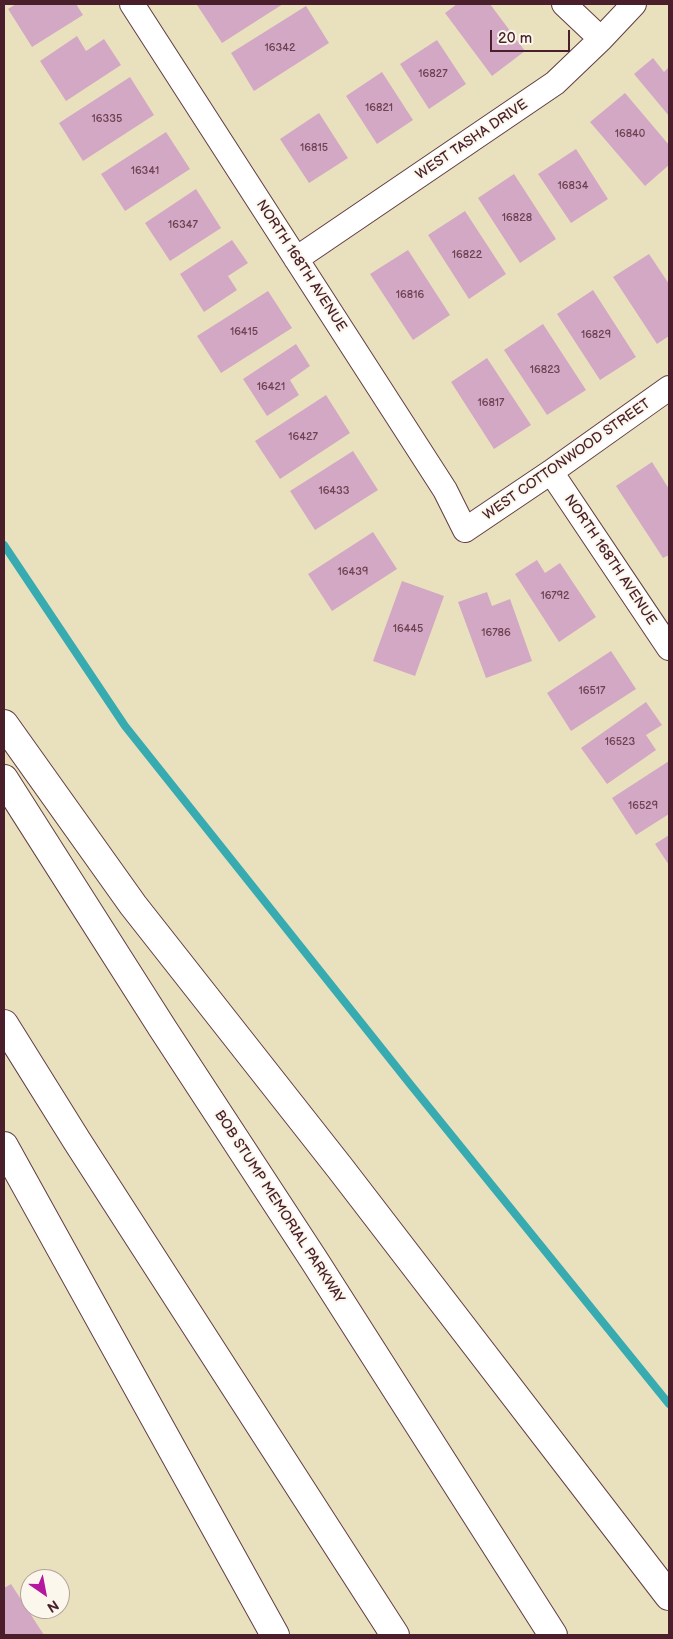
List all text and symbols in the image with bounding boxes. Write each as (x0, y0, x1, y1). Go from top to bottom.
scale bar (493, 20, 573, 52)
text: 20 m (498, 29, 532, 48)
house number: 16342 (265, 41, 295, 55)
house number: 16827 (418, 67, 448, 81)
street label: WEST TASHA DRIVE (413, 96, 531, 184)
house number: 16821 (365, 101, 393, 115)
house number: 16335 (92, 112, 122, 126)
house number: 16840 (615, 127, 645, 141)
house number: 16815 (300, 141, 328, 155)
house number: 16341 (131, 164, 159, 178)
house number: 16834 (558, 179, 588, 193)
street label: NORTH 168TH AVENUE (252, 197, 350, 335)
house number: 16828 (502, 211, 532, 225)
house number: 16347 (168, 218, 198, 232)
house number: 16822 (452, 248, 482, 262)
house number: 16816 (396, 288, 424, 302)
house number: 16415 (230, 325, 258, 339)
house number: 16829 (581, 328, 611, 342)
house number: 16823 (530, 363, 560, 377)
house number: 16421 (257, 380, 285, 394)
house number: 16817 (477, 396, 505, 410)
street label: WEST COTTONWOOD STREET (480, 396, 654, 524)
house number: 16427 (288, 430, 318, 444)
house number: 16433 (318, 484, 350, 498)
street label: NORTH 168TH AVENUE (560, 492, 660, 628)
house number: 16439 (338, 565, 368, 579)
house number: 16792 (540, 589, 570, 603)
house number: 16445 (393, 622, 423, 636)
house number: 16786 (481, 626, 511, 640)
house number: 16517 (579, 684, 605, 698)
house number: 16523 (605, 735, 635, 749)
house number: 16529 (628, 799, 658, 813)
street label: BOB STUMP MEMORIAL PARKWAY (210, 1107, 348, 1307)
north arrow (20, 1569, 70, 1619)
text: N (44, 1596, 62, 1616)

